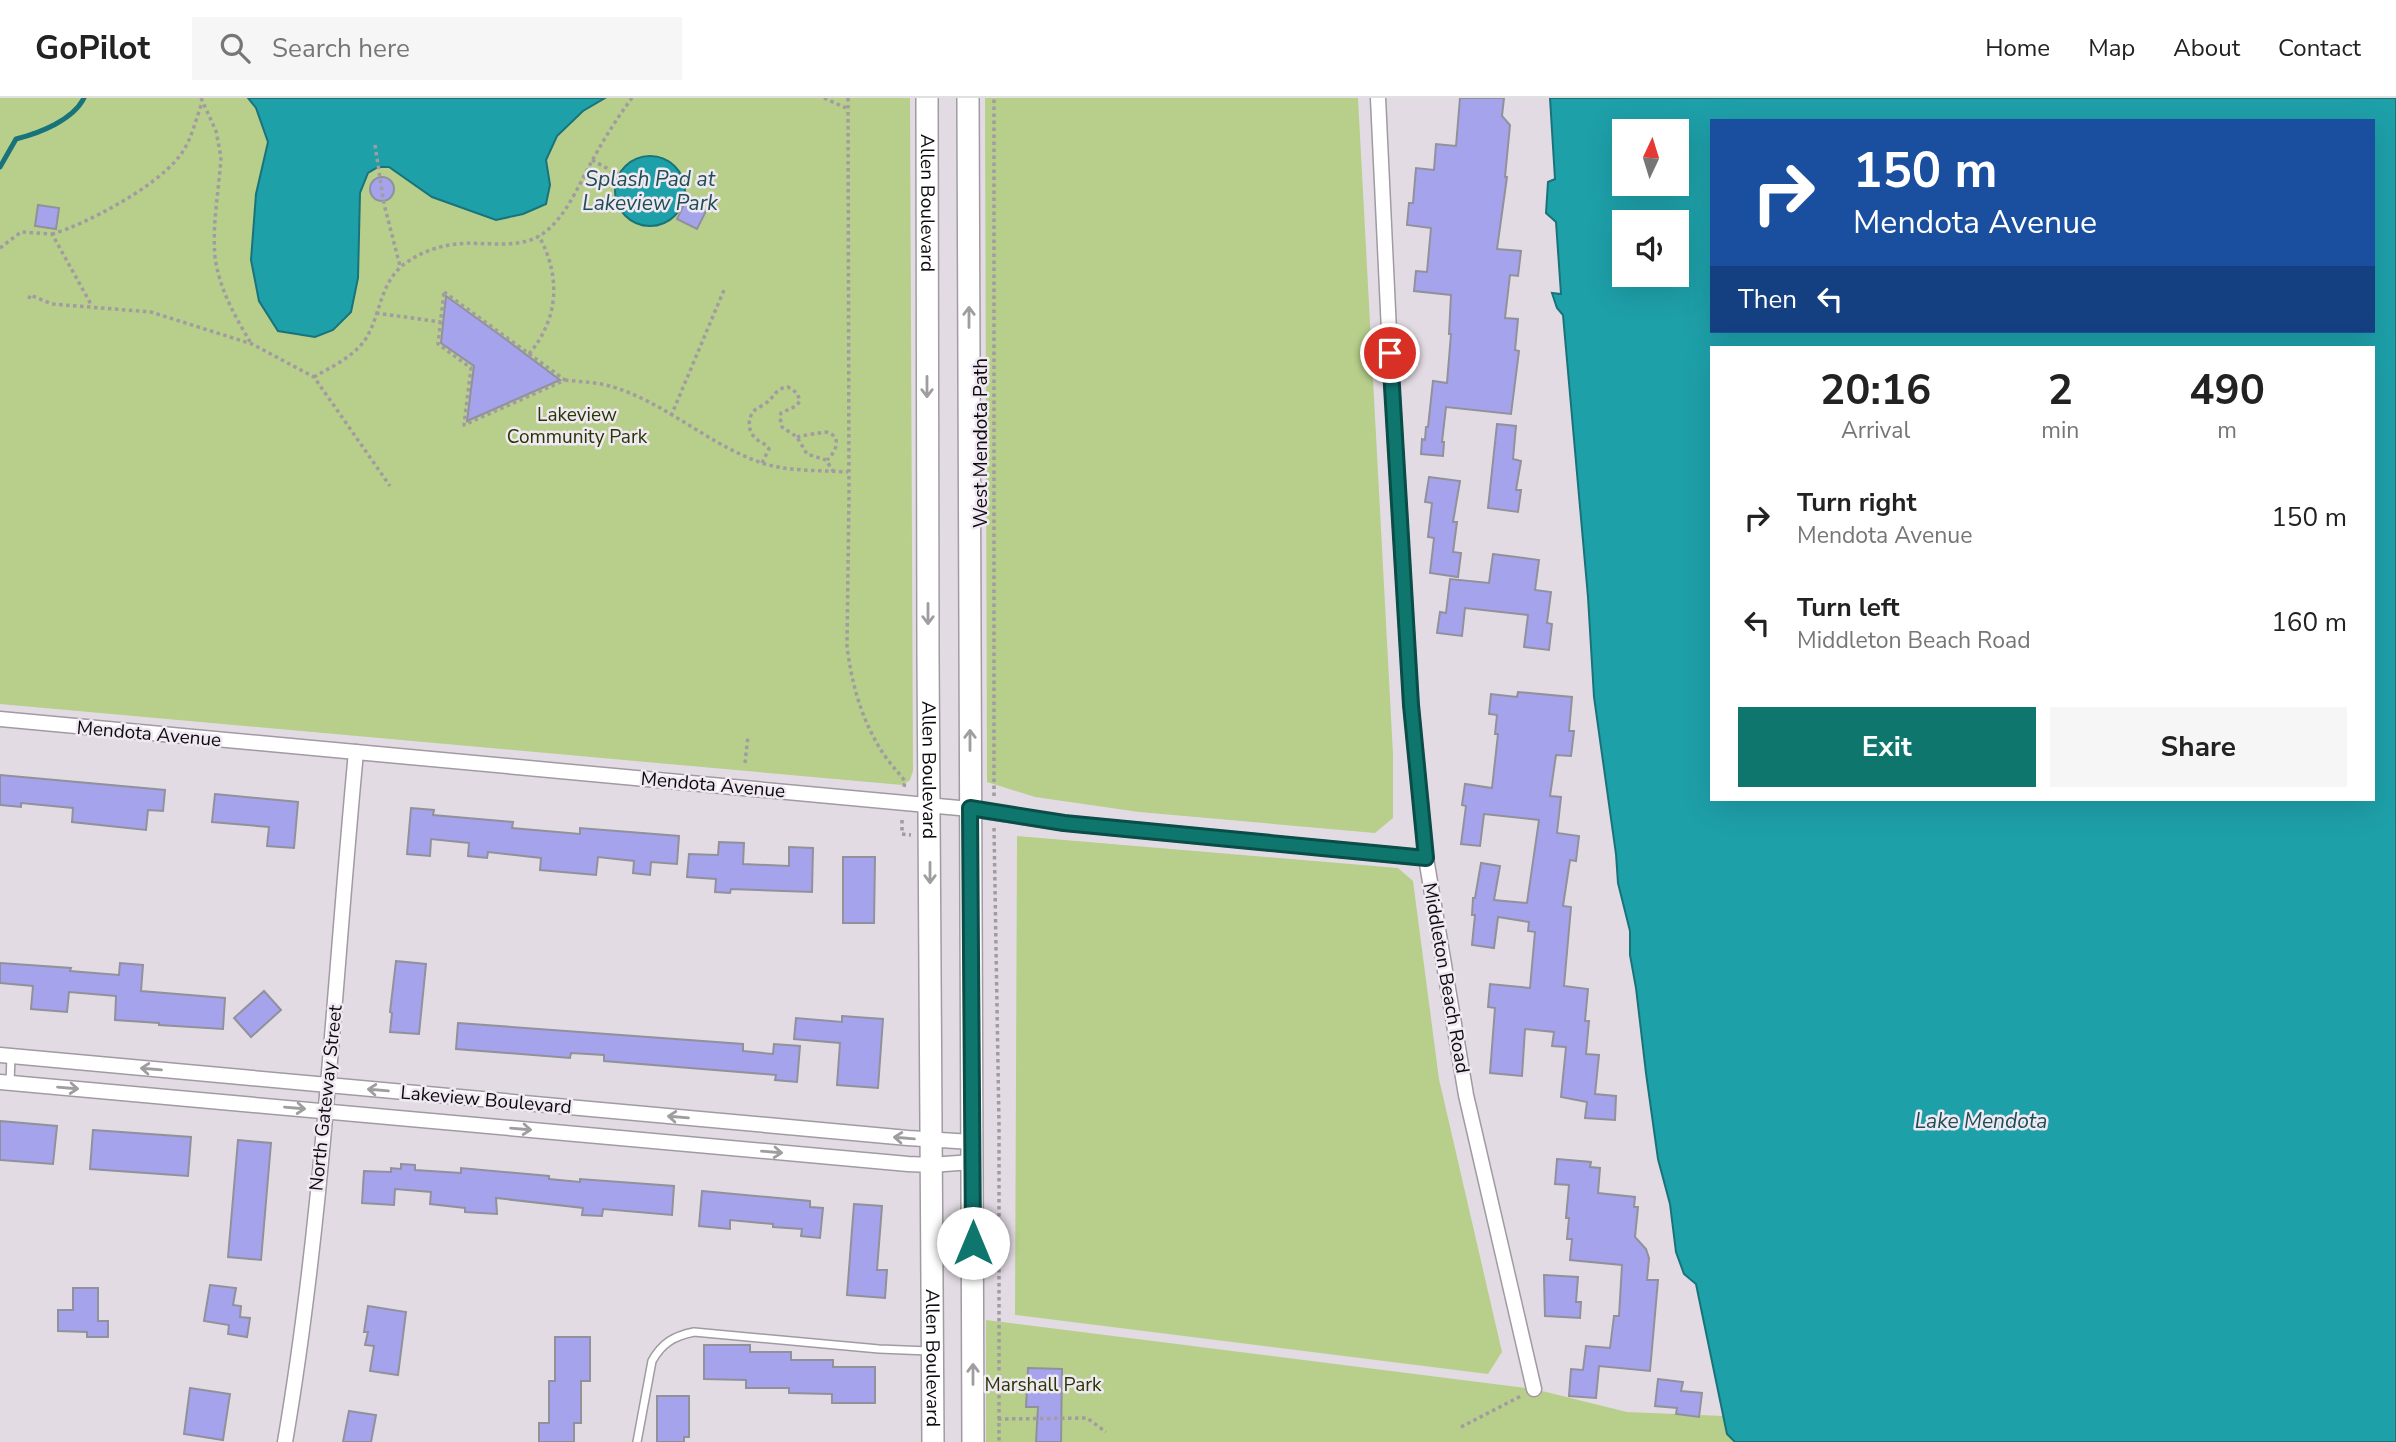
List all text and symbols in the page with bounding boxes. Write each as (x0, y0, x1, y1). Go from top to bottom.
search box (192, 17, 682, 80)
text: GoPilot (35, 26, 150, 71)
icon: search (216, 29, 254, 67)
text: Search here (272, 31, 410, 66)
text: Home (1985, 32, 2050, 64)
text: Map (2088, 32, 2135, 64)
text: About (2173, 32, 2240, 64)
text: Contact (2278, 32, 2361, 64)
north arrow (1612, 119, 1689, 196)
map controls (1612, 119, 1689, 287)
street label: Allen Boulevard (914, 134, 940, 272)
text: 150 m (1853, 137, 1997, 204)
icon: right (1738, 147, 1829, 238)
water label: Splash Pad at Lakeview Park (582, 165, 718, 217)
text: Mendota Avenue (1853, 201, 2097, 244)
button: sound (1612, 210, 1689, 287)
icon: left (1811, 280, 1849, 318)
text: Then (1738, 282, 1797, 317)
one-way arrow (962, 306, 976, 329)
pin (1360, 323, 1420, 383)
icon: arrive (1371, 334, 1409, 372)
street label: West Mendota Path (968, 358, 994, 528)
text: 20:16 (1820, 362, 1931, 419)
text: 2 (2048, 362, 2073, 419)
text: 490 (2189, 362, 2265, 419)
one-way arrow (920, 375, 934, 398)
park label: Lakeview Community Park (507, 402, 648, 450)
text: Arrival (1841, 415, 1910, 446)
text: min (2041, 415, 2079, 446)
text: m (2217, 415, 2237, 446)
text: Turn right (1797, 485, 1916, 520)
icon: right (1738, 499, 1776, 537)
text: 150 m (2271, 500, 2347, 535)
text: Mendota Avenue (1797, 520, 1972, 551)
text: Turn left (1797, 590, 1900, 625)
one-way arrow (921, 602, 935, 625)
icon: left (1738, 604, 1776, 642)
text: 160 m (2271, 605, 2347, 640)
text: Middleton Beach Road (1797, 625, 2031, 656)
street label: Allen Boulevard (915, 701, 942, 839)
button: Exit (1738, 707, 2036, 787)
button: Share (2050, 707, 2347, 787)
street label: Mendota Avenue (76, 715, 222, 753)
one-way arrow (963, 729, 977, 752)
street label: Mendota Avenue (640, 766, 786, 804)
one-way arrow (923, 861, 936, 884)
street label: Middleton Beach Road (1416, 881, 1476, 1075)
street label: North Gateway Street (303, 1003, 349, 1192)
one-way arrow (141, 1063, 163, 1076)
street label: Lakeview Boulevard (399, 1080, 573, 1120)
one-way arrow (56, 1082, 79, 1095)
one-way arrow (367, 1083, 390, 1096)
one-way arrow (283, 1102, 305, 1115)
water label: Lake Mendota (1915, 1107, 2047, 1135)
one-way arrow (667, 1110, 690, 1123)
one-way arrow (509, 1123, 532, 1136)
one-way arrow (894, 1131, 916, 1144)
one-way arrow (760, 1146, 783, 1159)
position arrow (936, 1206, 1010, 1280)
street label: Allen Boulevard (919, 1289, 946, 1427)
one-way arrow (966, 1363, 980, 1386)
park label: Marshall Park (984, 1372, 1102, 1398)

